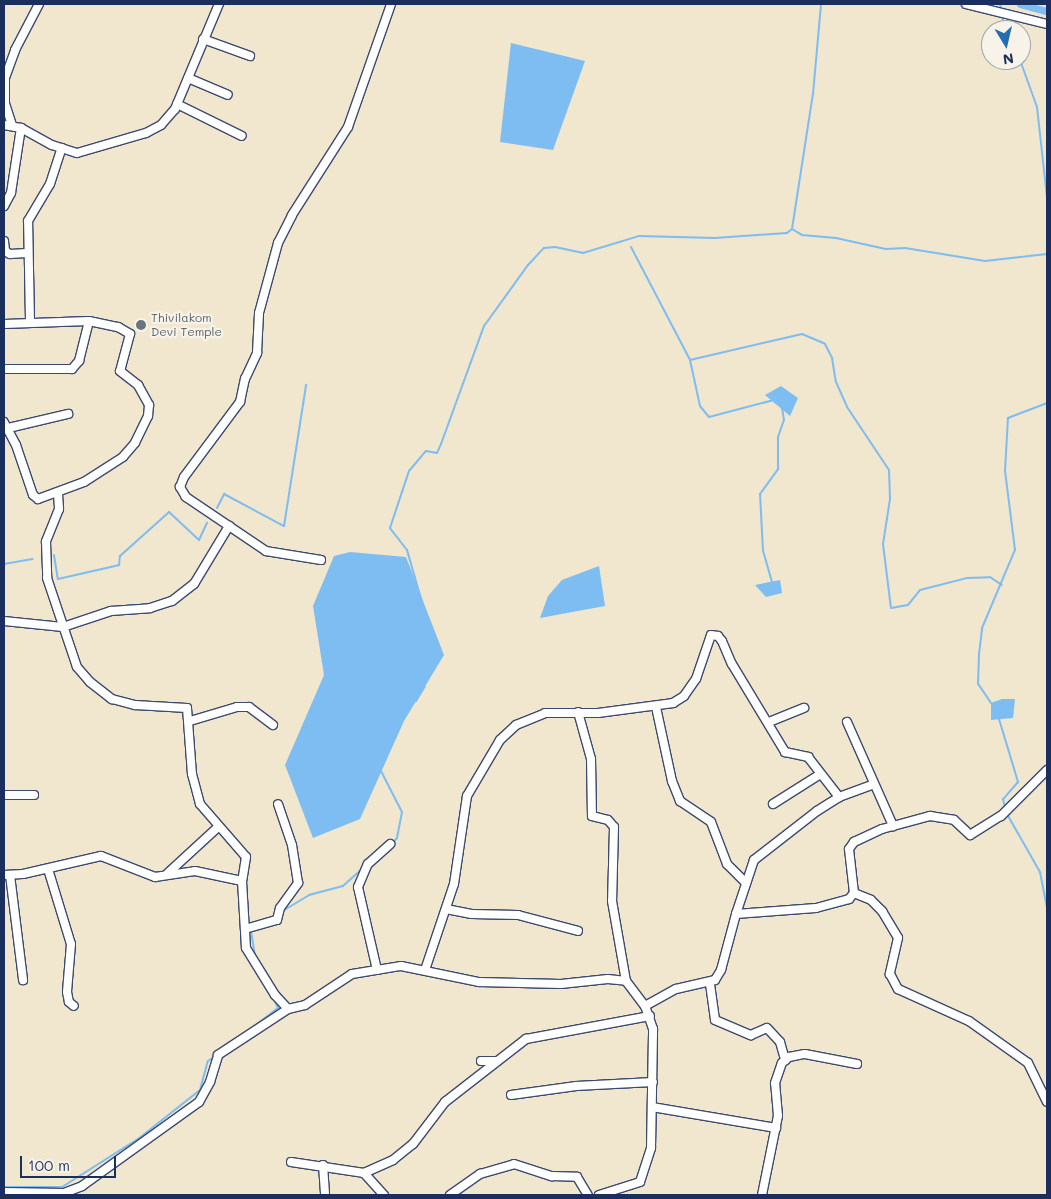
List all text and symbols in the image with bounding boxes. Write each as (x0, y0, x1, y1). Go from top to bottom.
north arrow (981, 20, 1031, 70)
text: N (1002, 49, 1015, 70)
place label: Thivilakom Devi Temple (151, 311, 222, 339)
marker: Thivilakom Devi Temple (135, 319, 147, 331)
scale bar (22, 1146, 119, 1178)
text: 100 m (28, 1155, 70, 1175)

